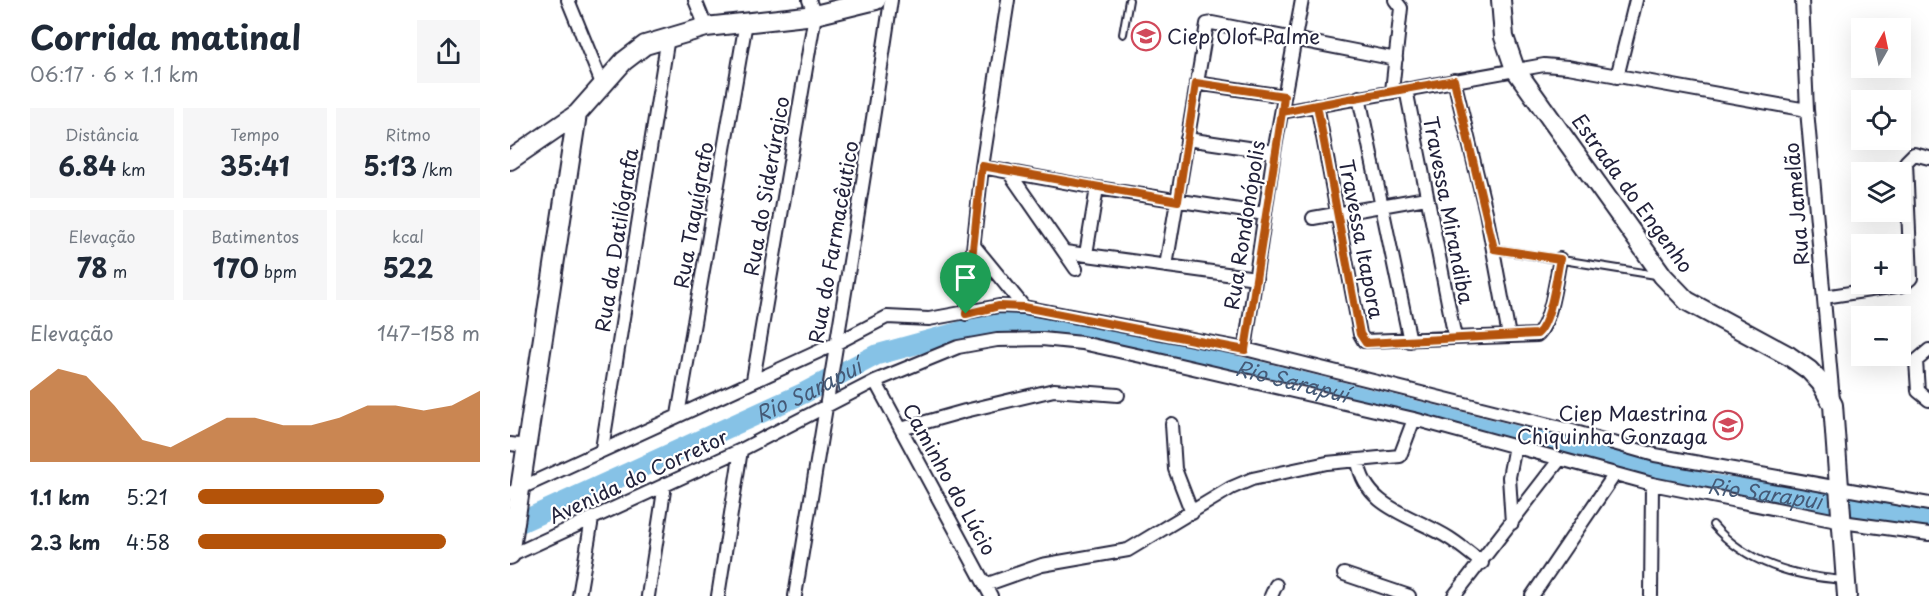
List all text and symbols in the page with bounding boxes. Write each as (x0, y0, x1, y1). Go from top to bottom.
text: Corrida matinal (30, 11, 301, 61)
north arrow (1851, 18, 1911, 78)
map controls (1851, 18, 1911, 366)
button: share (417, 20, 480, 83)
school or university icon: Ciep Olof Palme (1130, 20, 1162, 52)
place label: Ciep Olof Palme (1167, 21, 1320, 51)
text: 06:17 · 6 × 1.1 km (30, 59, 199, 89)
button: locate (1851, 90, 1911, 150)
street label: Rua do Siderúrgico (735, 94, 797, 278)
street label: Estrada do Engenho (1565, 107, 1701, 279)
street label: Travessa Mirandiba (1416, 114, 1482, 307)
text: Distância (65, 122, 139, 146)
text: Tempo (231, 122, 279, 146)
text: Ritmo (385, 122, 431, 146)
street label: Rua do Farmacêutico (800, 138, 866, 346)
street label: Rua Rondonópolis (1216, 138, 1272, 312)
street label: Rua Taquígrafo (665, 139, 721, 291)
street label: Rua Jamelão (1776, 141, 1816, 267)
text: 6.84 (59, 146, 116, 185)
text: 35:41 (220, 146, 290, 185)
text: 5:13 (363, 146, 417, 185)
street label: Rua da Datilógrafa (587, 146, 645, 334)
text: km (116, 157, 146, 181)
text: /km (417, 157, 453, 181)
street label: Travessa Itapora (1332, 157, 1392, 322)
button: layers (1851, 162, 1911, 222)
text: Elevação (69, 224, 135, 248)
text: Batimentos (211, 224, 299, 248)
text: kcal (392, 224, 424, 248)
button: + (1851, 234, 1911, 294)
text: 78 (77, 248, 108, 287)
text: 170 (213, 248, 259, 287)
text: 522 (382, 248, 434, 287)
pin (940, 252, 991, 314)
text: m (108, 259, 127, 283)
text: bpm (259, 259, 297, 283)
icon: arrive (949, 261, 982, 294)
button: − (1851, 306, 1911, 366)
text: Elevação (30, 318, 114, 348)
text: 147–158 m (377, 318, 480, 348)
water label: Rio Sarapuí (749, 347, 871, 429)
water label: Rio Sarapuí (1233, 351, 1357, 411)
street label: Caminho do Lúcio (896, 397, 1004, 561)
place label: Ciep Maestrina Chiquinha Gonzaga (1517, 398, 1707, 451)
school or university icon: Ciep Maestrina Chiquinha Gonzaga (1712, 409, 1744, 441)
street label: Avenida do Corretor (544, 421, 733, 531)
water label: Rio Sarapuí (1706, 469, 1830, 517)
text: 1.1 km (30, 482, 90, 512)
text: 5:21 (126, 482, 168, 512)
text: 2.3 km (30, 527, 100, 557)
text: 4:58 (126, 527, 170, 557)

